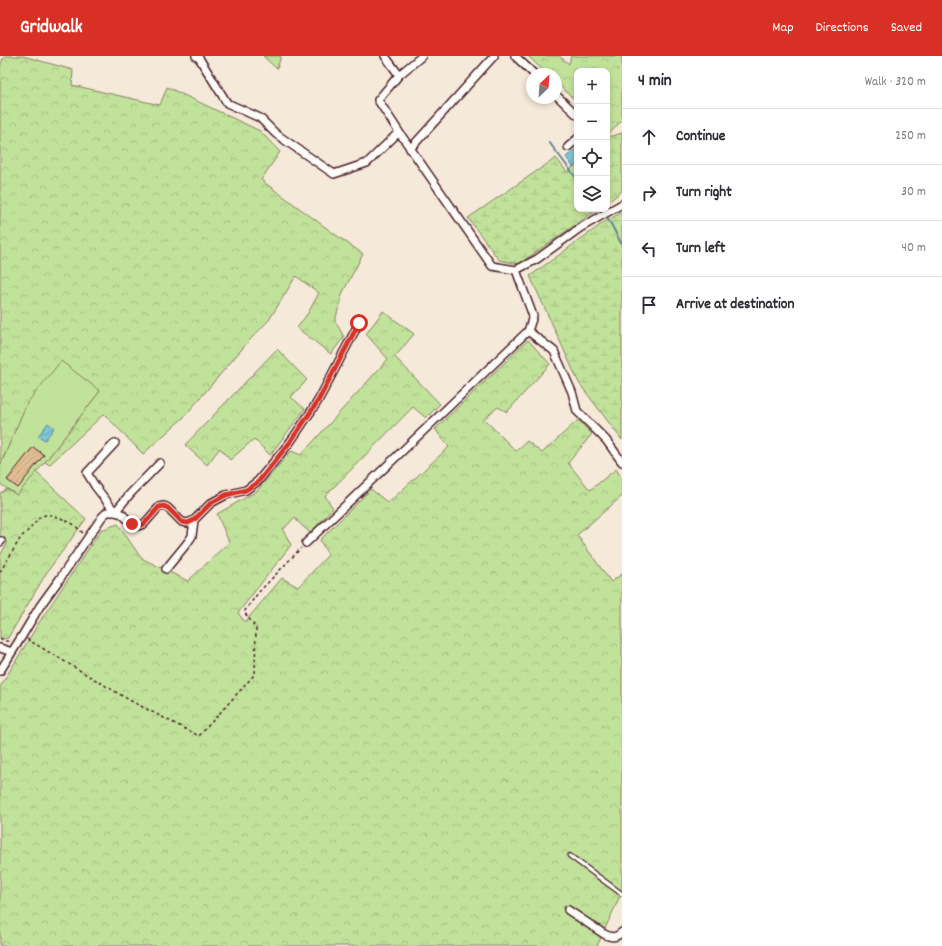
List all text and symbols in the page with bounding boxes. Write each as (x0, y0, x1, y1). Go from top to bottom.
text: Gridwalk (20, 15, 83, 42)
text: Map (772, 18, 794, 38)
text: Directions (816, 18, 869, 38)
text: Saved (891, 18, 922, 38)
north arrow (526, 68, 562, 104)
map controls (574, 68, 610, 212)
button: + (574, 68, 610, 104)
text: 4 min (638, 70, 672, 94)
text: Walk · 320 m (865, 73, 926, 92)
button: − (574, 104, 610, 140)
icon: ahead (638, 126, 660, 148)
text: Continue (676, 126, 725, 148)
text: 250 m (895, 127, 926, 146)
button: locate (574, 140, 610, 176)
button: layers (574, 176, 610, 212)
icon: right (638, 182, 660, 204)
text: Turn right (676, 182, 732, 204)
text: 30 m (901, 183, 926, 202)
icon: left (638, 238, 660, 260)
text: Turn left (676, 238, 725, 260)
text: 40 m (902, 239, 926, 258)
icon: arrive (638, 294, 660, 316)
text: Arrive at destination (676, 294, 794, 316)
route start (350, 314, 368, 332)
route end (123, 515, 141, 533)

